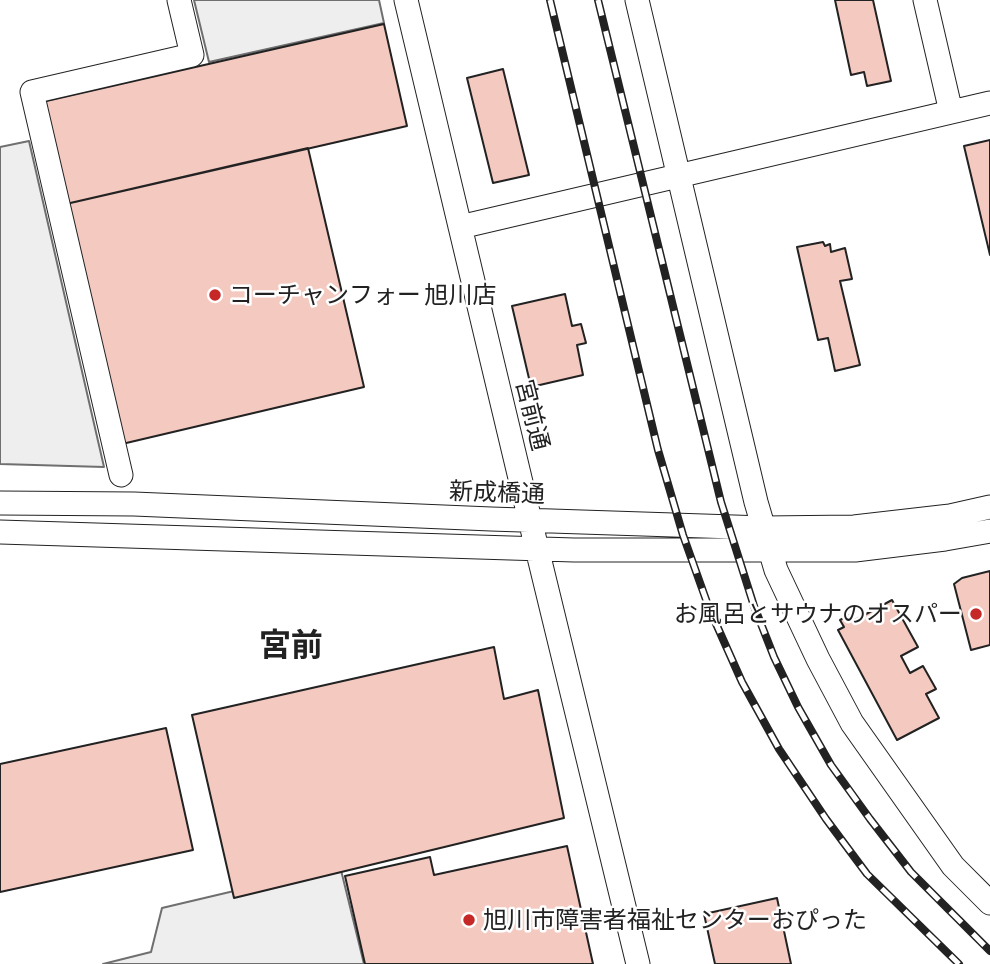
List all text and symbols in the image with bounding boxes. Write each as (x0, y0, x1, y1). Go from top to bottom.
place label: コーチャンフォー 旭川店 (229, 281, 496, 309)
marker: コーチャンフォー 旭川店 (207, 287, 223, 303)
street label: 宮前通 (509, 377, 555, 453)
street label: 新成橋通 (449, 477, 545, 509)
place label: お風呂とサウナのオスパー (674, 600, 962, 628)
marker: お風呂とサウナのオスパー (968, 606, 984, 622)
district label: 宮前 (259, 627, 323, 665)
place label: 旭川市障害者福祉センターおぴった (483, 906, 867, 934)
marker: 旭川市障害者福祉センターおぴった (461, 912, 477, 928)

